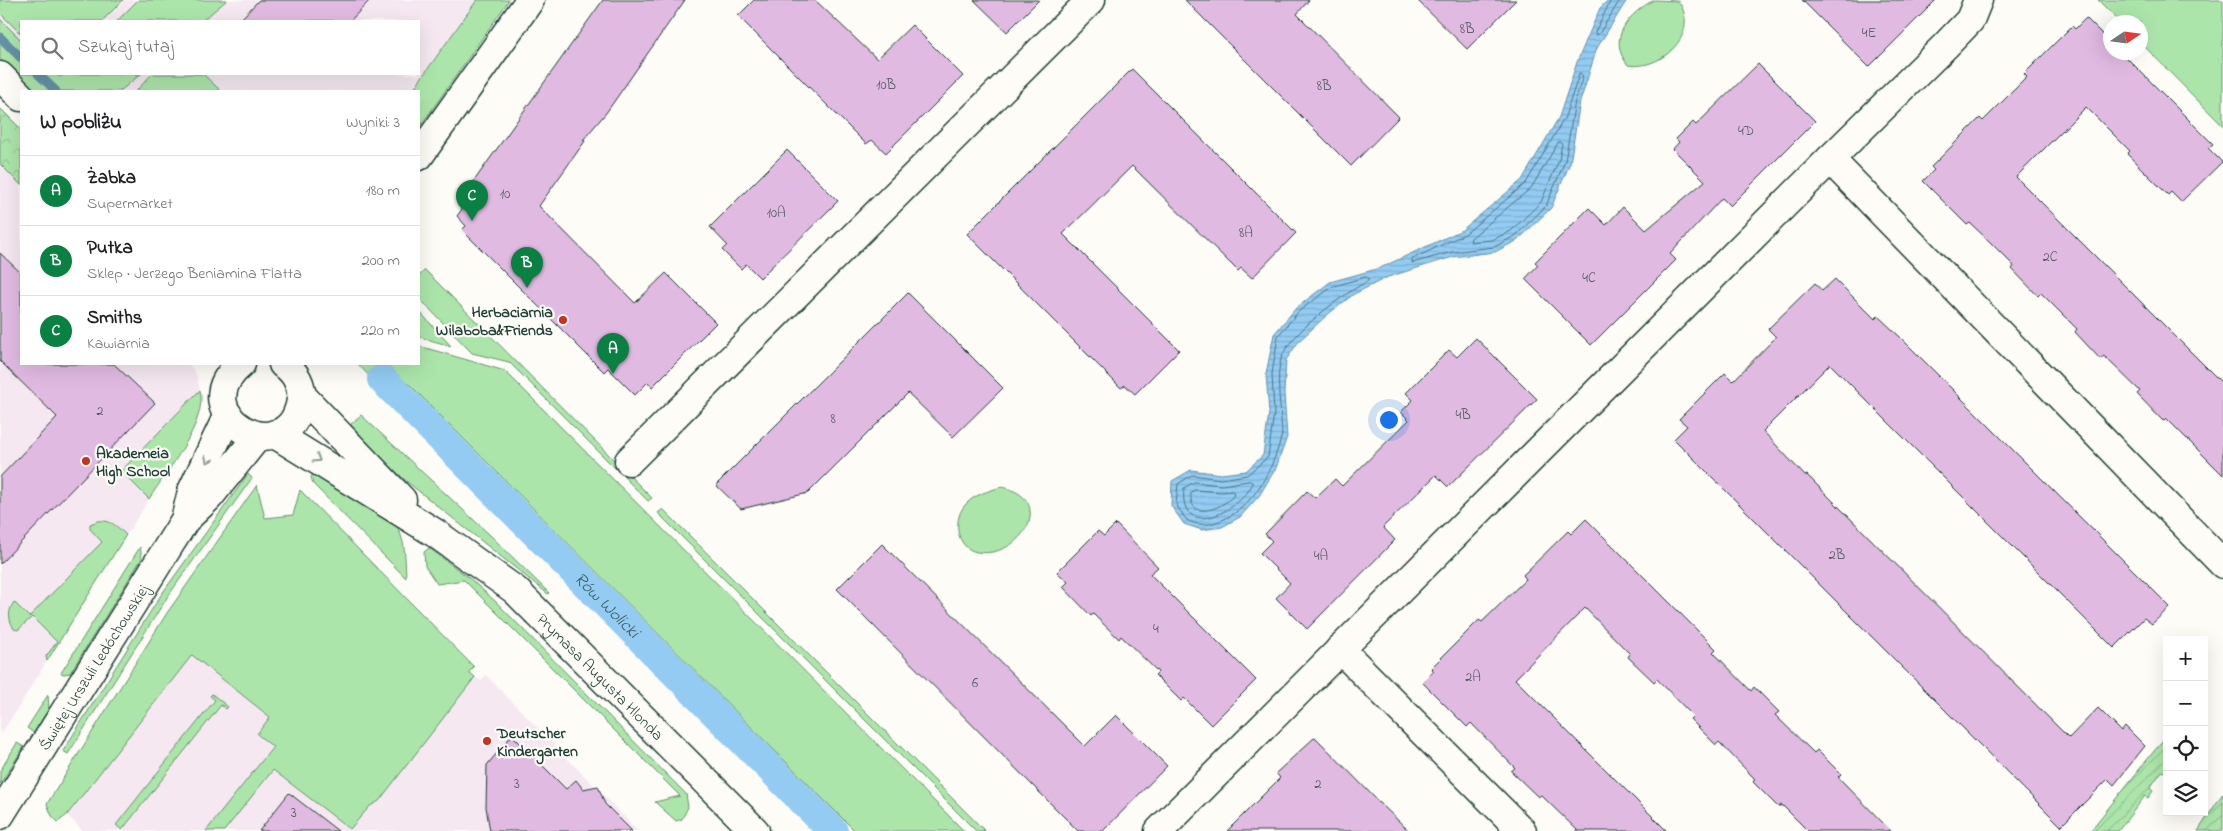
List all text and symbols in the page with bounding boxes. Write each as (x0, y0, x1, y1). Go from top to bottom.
north arrow (2103, 15, 2148, 60)
house number: 8B (1460, 19, 1474, 40)
search box (20, 20, 420, 75)
house number: 4E (1862, 23, 1876, 44)
icon: search (38, 34, 66, 62)
text: Szukaj tutaj (78, 34, 174, 61)
house number: 10B (876, 75, 896, 96)
house number: 8B (1317, 76, 1331, 97)
text: W pobliżu (40, 108, 122, 138)
text: Wyniki: 3 (346, 111, 400, 135)
house number: 4D (1738, 121, 1754, 142)
text: Żabka (87, 165, 136, 192)
text: A (51, 179, 61, 203)
text: 180 m (366, 179, 400, 203)
pin: C (456, 180, 488, 221)
house number: 10 (500, 184, 510, 205)
text: Supermarket (87, 192, 173, 216)
house number: 10A (766, 203, 786, 224)
house number: 8A (1239, 223, 1253, 244)
text: Putka (87, 235, 133, 262)
pin: B (511, 247, 543, 288)
house number: 2C (2043, 247, 2058, 268)
text: B (51, 249, 61, 273)
text: 200 m (362, 249, 400, 273)
text: Sklep · Jerzego Beniamina Flatta (87, 262, 302, 286)
house number: 4C (1582, 268, 1596, 289)
place label: Herbaciarnia Wilaboba&Friends (436, 301, 553, 343)
text: Smiths (87, 305, 142, 332)
marker: Herbaciarnia Wilaboba&Friends (557, 314, 569, 326)
text: C (52, 319, 60, 343)
text: 220 m (361, 319, 400, 343)
text: Kawiarnia (87, 332, 150, 356)
pin: A (597, 333, 629, 374)
house number: 2 (97, 401, 104, 422)
house number: 4B (1455, 405, 1471, 426)
your location (1376, 407, 1402, 433)
house number: 8 (830, 409, 836, 430)
place label: Akademeia High School (96, 442, 170, 485)
one-way arrow (311, 453, 320, 462)
marker: Akademeia High School (80, 455, 92, 467)
one-way arrow (203, 455, 214, 464)
house number: 2B (1829, 545, 1845, 566)
house number: 4A (1314, 546, 1328, 567)
water label: Rów Wolicki (567, 567, 646, 646)
street label: Świętej Urszuli Ledóchowskiej (34, 580, 156, 755)
street label: Prymasa Augusta Hlonda (530, 608, 668, 747)
house number: 4 (1153, 619, 1159, 640)
map controls (2163, 636, 2208, 816)
button: + (2163, 636, 2208, 681)
house number: 2A (1465, 667, 1481, 688)
house number: 6 (972, 673, 978, 694)
button: − (2163, 681, 2208, 726)
place label: Deutscher Kindergarten (496, 722, 578, 765)
button: locate (2163, 726, 2208, 771)
marker: Deutscher Kindergarten (481, 735, 493, 747)
button: layers (2163, 771, 2208, 816)
house number: 3 (514, 774, 520, 795)
house number: 2 (1315, 774, 1322, 795)
house number: 3 (291, 803, 297, 824)

